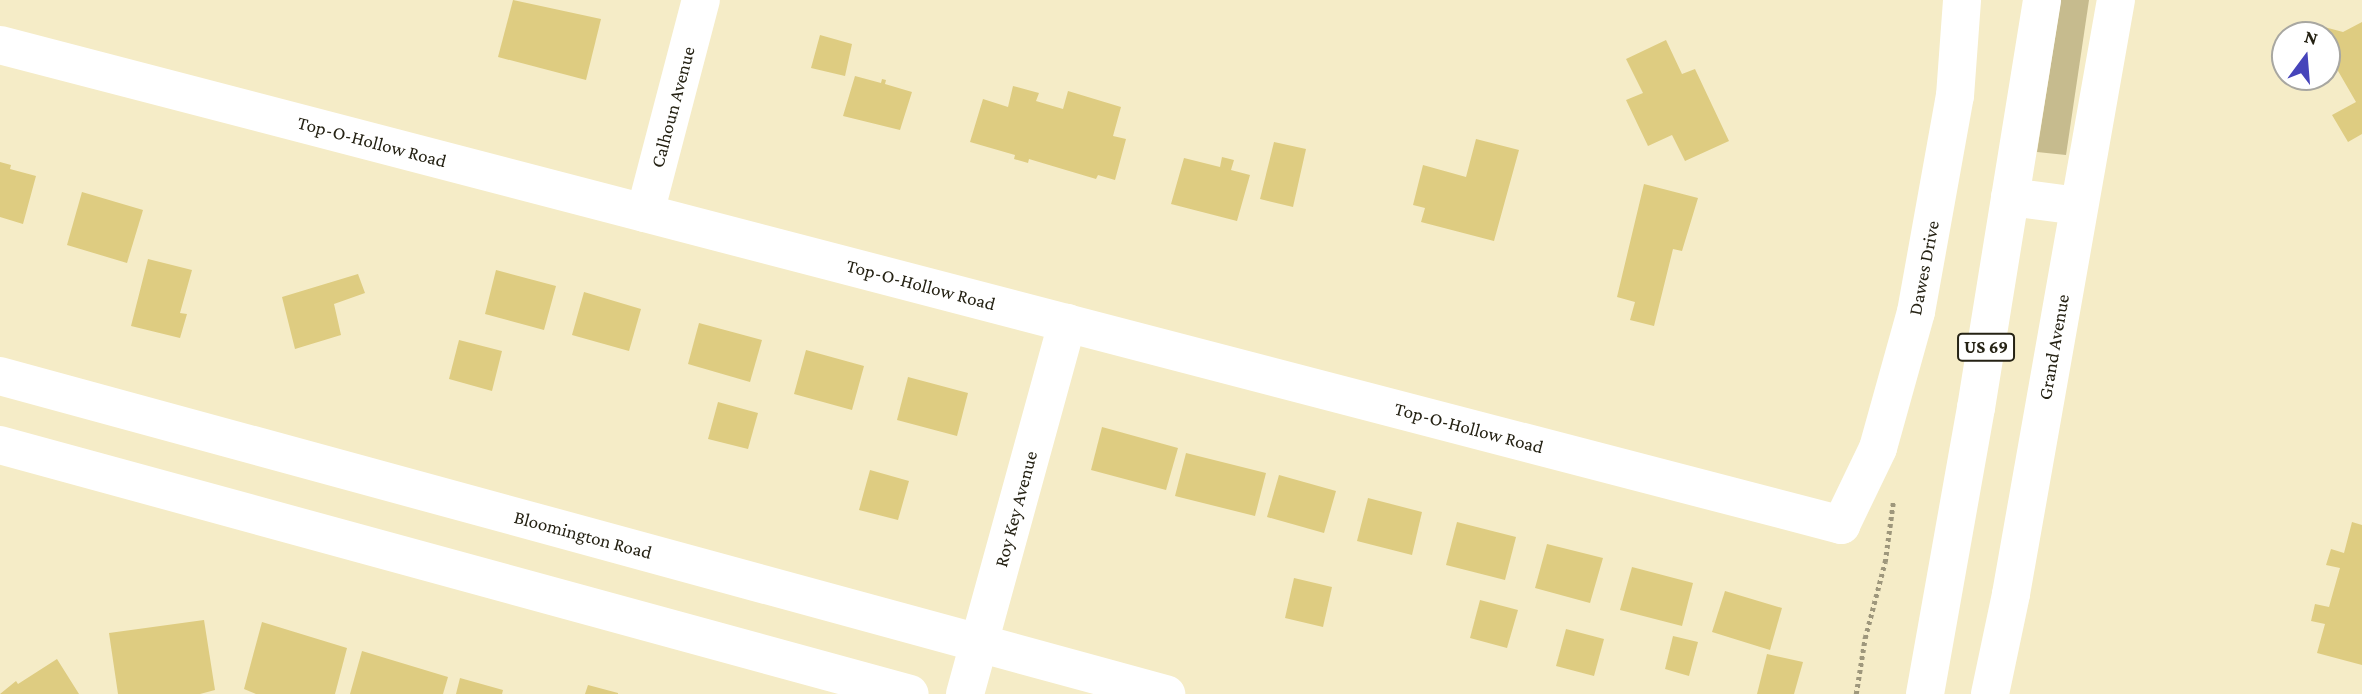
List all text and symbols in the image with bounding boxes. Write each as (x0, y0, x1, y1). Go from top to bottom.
north arrow (2271, 21, 2341, 91)
text: N (2302, 25, 2320, 49)
street label: Calhoun Avenue (646, 44, 700, 170)
street label: Top-O-Hollow Road (295, 111, 449, 173)
street label: Dawes Drive (1904, 219, 1944, 317)
street label: Top-O-Hollow Road (844, 254, 998, 316)
street label: Grand Avenue (2033, 292, 2075, 402)
road number: US 69 (1956, 332, 2016, 362)
street label: Top-O-Hollow Road (1392, 397, 1546, 459)
street label: Roy Key Avenue (990, 448, 1042, 570)
street label: Bloomington Road (512, 506, 654, 564)

